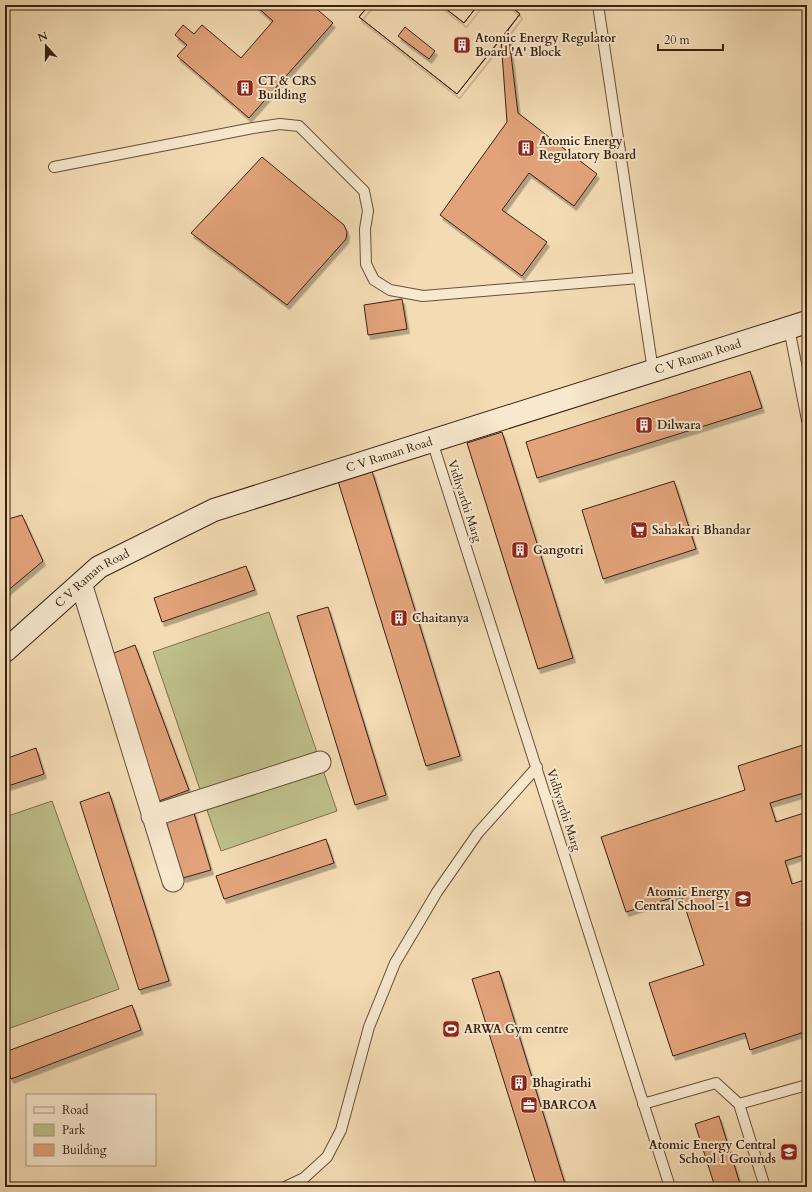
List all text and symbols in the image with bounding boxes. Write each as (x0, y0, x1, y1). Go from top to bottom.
north arrow (26, 26, 66, 66)
scale bar (658, 26, 723, 52)
text: N (35, 28, 50, 46)
place label: Atomic Energy Regulator Board 'A' Block (475, 30, 616, 60)
text: 20 m (664, 32, 691, 48)
building icon: Atomic Energy Regulator Board 'A' Block (452, 35, 472, 55)
place label: CT & CRS Building (258, 73, 316, 103)
building icon: CT & CRS Building (235, 78, 255, 98)
place label: Atomic Energy Regulatory Board (539, 133, 636, 163)
building icon: Atomic Energy Regulatory Board (516, 138, 536, 158)
street label: C V Raman Road (653, 335, 744, 378)
building icon: Dilwara (634, 415, 654, 435)
place label: Dilwara (657, 417, 701, 433)
street label: C V Raman Road (344, 433, 435, 476)
street label: Vidhyarthi Marg (444, 458, 486, 544)
supermarket icon: Sahakari Bhandar (629, 520, 649, 540)
place label: Sahakari Bhandar (652, 522, 751, 538)
building icon: Gangotri (510, 540, 530, 560)
place label: Gangotri (533, 542, 584, 558)
street label: C V Raman Road (51, 545, 133, 611)
building icon: Chaitanya (389, 608, 409, 628)
place label: Chaitanya (412, 610, 469, 626)
street label: Vidhyarthi Marg (543, 767, 585, 853)
place label: Atomic Energy Central School -1 (634, 884, 730, 914)
school or university icon: Atomic Energy Central School -1 (733, 889, 753, 909)
sports icon: ARWA Gym centre (441, 1019, 461, 1039)
place label: ARWA Gym centre (464, 1021, 569, 1037)
building icon: Bhagirathi (509, 1073, 529, 1093)
place label: Bhagirathi (532, 1075, 592, 1091)
legend (26, 1094, 156, 1166)
office icon: BARCOA (519, 1095, 539, 1115)
place label: BARCOA (542, 1097, 597, 1113)
text: Road (62, 1102, 89, 1118)
text: Park (62, 1122, 86, 1138)
place label: Atomic Energy Central School 1 Grounds (649, 1137, 776, 1167)
text: Building (62, 1142, 107, 1158)
school or university icon: Atomic Energy Central School 1 Grounds (779, 1142, 799, 1162)

